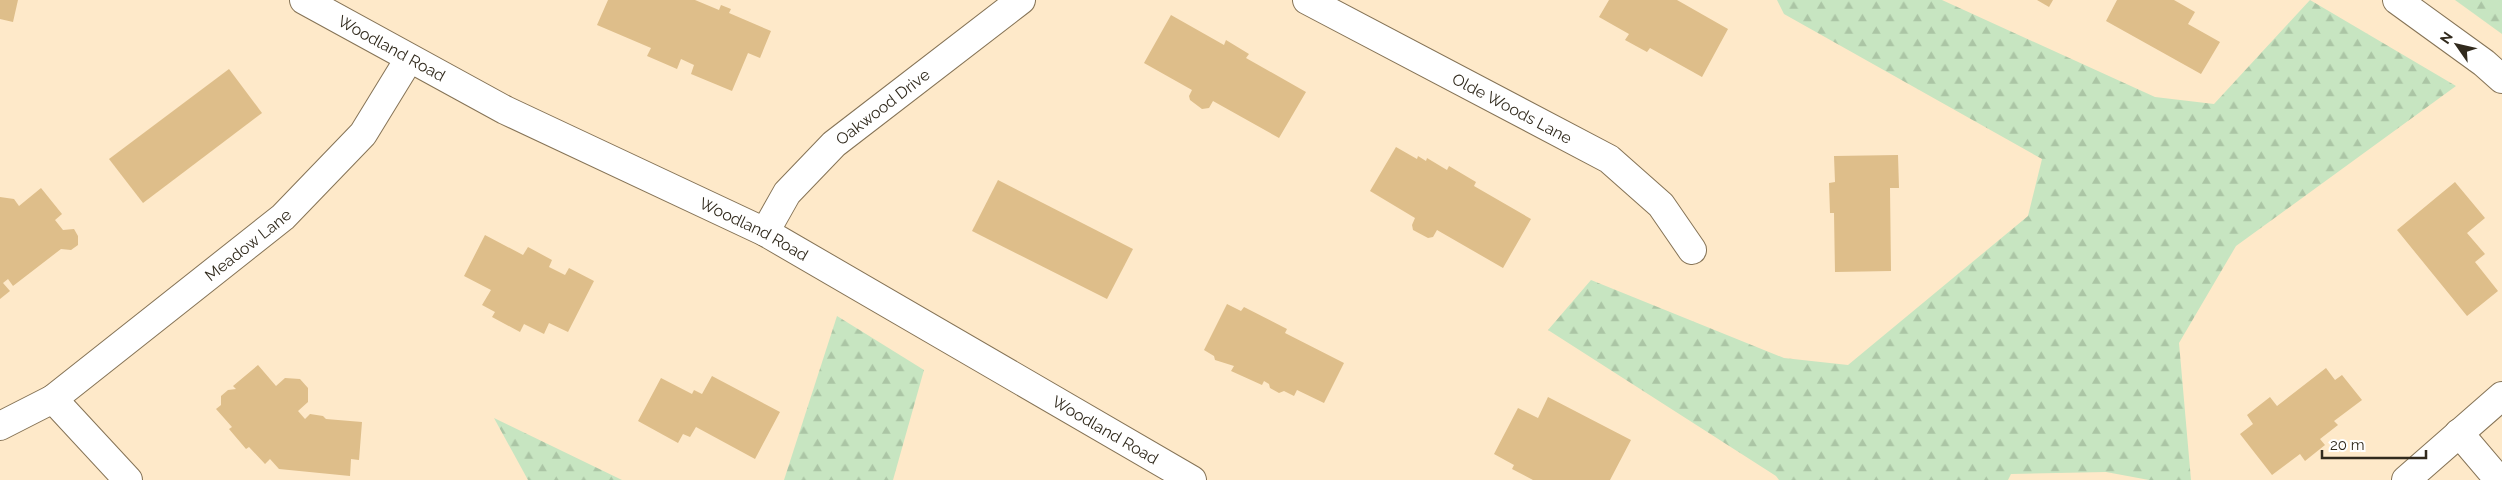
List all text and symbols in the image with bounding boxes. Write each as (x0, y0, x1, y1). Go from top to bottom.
street label: Woodland Road (334, 11, 449, 86)
north arrow (2432, 20, 2482, 70)
text: N (2437, 29, 2456, 47)
street label: Oakwood Drive (832, 65, 934, 149)
street label: Olde Woods Lane (1449, 69, 1575, 148)
street label: Woodland Road (696, 194, 811, 265)
street label: Meadow Lane (201, 205, 295, 285)
street label: Woodland Road (1049, 392, 1162, 468)
scale bar (2322, 428, 2426, 460)
text: 20 m (2330, 436, 2365, 454)

